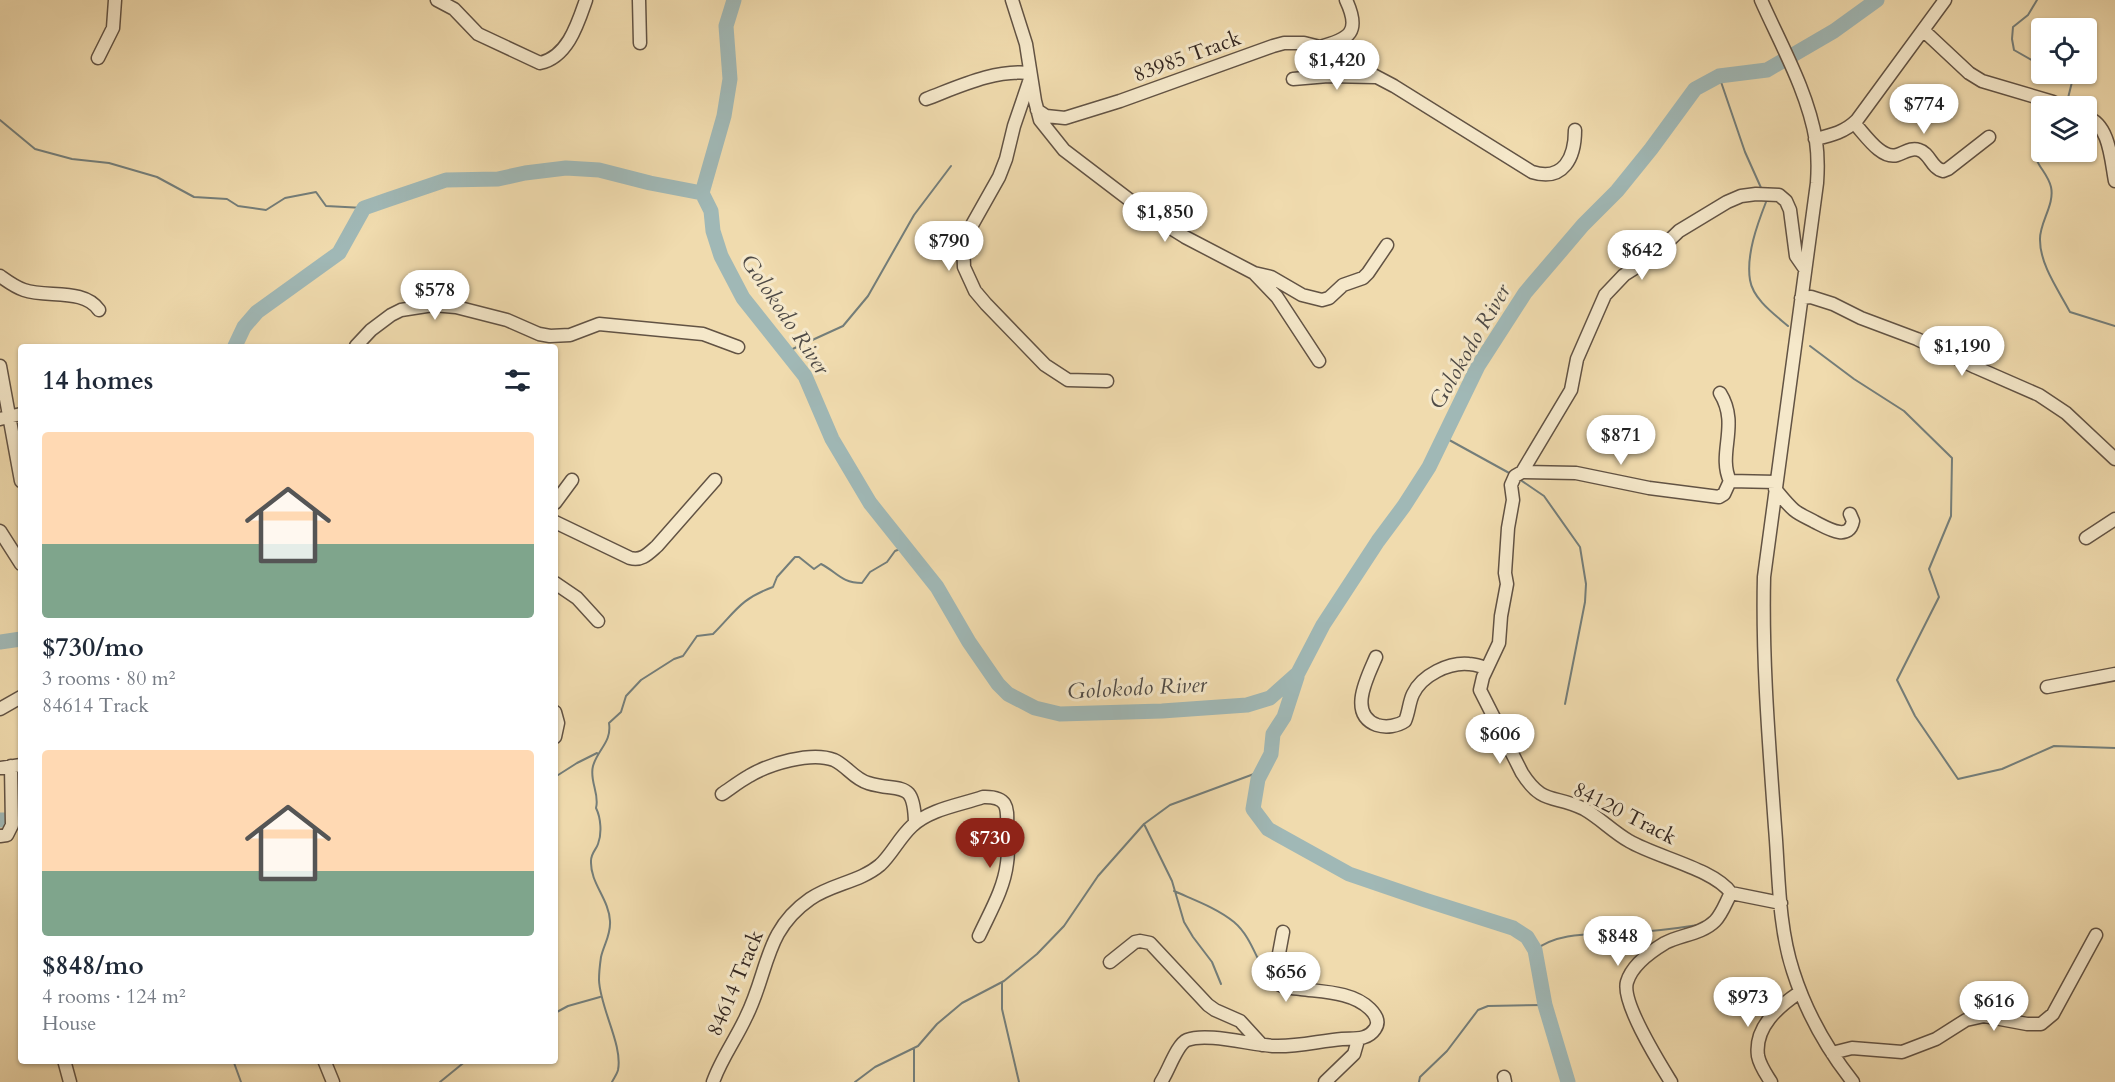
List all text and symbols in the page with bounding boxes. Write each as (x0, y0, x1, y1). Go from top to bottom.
map controls (2031, 18, 2097, 162)
button: locate (2031, 18, 2097, 84)
street label: 83985 Track (1129, 23, 1246, 89)
pin: $1,420 (1288, 40, 1386, 91)
text: $1,420 (1308, 46, 1366, 73)
pin: $774 (1888, 84, 1960, 135)
text: $774 (1904, 90, 1944, 117)
button: layers (2031, 96, 2097, 162)
pin: $1,850 (1116, 192, 1214, 243)
text: $1,850 (1136, 198, 1194, 225)
pin: $790 (913, 221, 985, 272)
text: $790 (929, 227, 969, 254)
pin: $642 (1606, 230, 1678, 281)
text: $642 (1622, 236, 1662, 263)
water label: Golokodo River (734, 248, 837, 381)
pin: $578 (399, 270, 471, 321)
text: $578 (415, 276, 455, 303)
water label: Golokodo River (1422, 278, 1518, 414)
pin: $1,190 (1913, 326, 2011, 377)
text: $1,190 (1933, 332, 1991, 359)
text: 14 homes (42, 363, 153, 398)
icon: filters (501, 364, 534, 397)
pin: $871 (1585, 415, 1657, 466)
text: $871 (1601, 421, 1641, 448)
icon: home (234, 471, 342, 579)
text: $730/mo (42, 630, 144, 665)
text: 3 rooms · 80 m² (42, 665, 175, 692)
water label: Golokodo River (1067, 669, 1208, 707)
text: 84614 Track (42, 692, 149, 719)
pin: $606 (1464, 714, 1536, 765)
text: $606 (1480, 720, 1520, 747)
street label: 84120 Track (1568, 775, 1682, 852)
icon: home (234, 789, 342, 897)
pin: $730 (954, 818, 1026, 869)
text: $730 (970, 824, 1010, 851)
pin: $848 (1582, 916, 1654, 967)
text: $848 (1598, 922, 1638, 949)
street label: 84614 Track (700, 925, 771, 1041)
text: $848/mo (42, 948, 144, 983)
pin: $656 (1250, 952, 1322, 1003)
text: $656 (1266, 958, 1306, 985)
pin: $973 (1712, 977, 1784, 1028)
pin: $616 (1958, 981, 2030, 1032)
text: 4 rooms · 124 m² (42, 983, 186, 1010)
text: $973 (1728, 983, 1768, 1010)
text: $616 (1974, 987, 2014, 1014)
text: House (42, 1010, 96, 1037)

